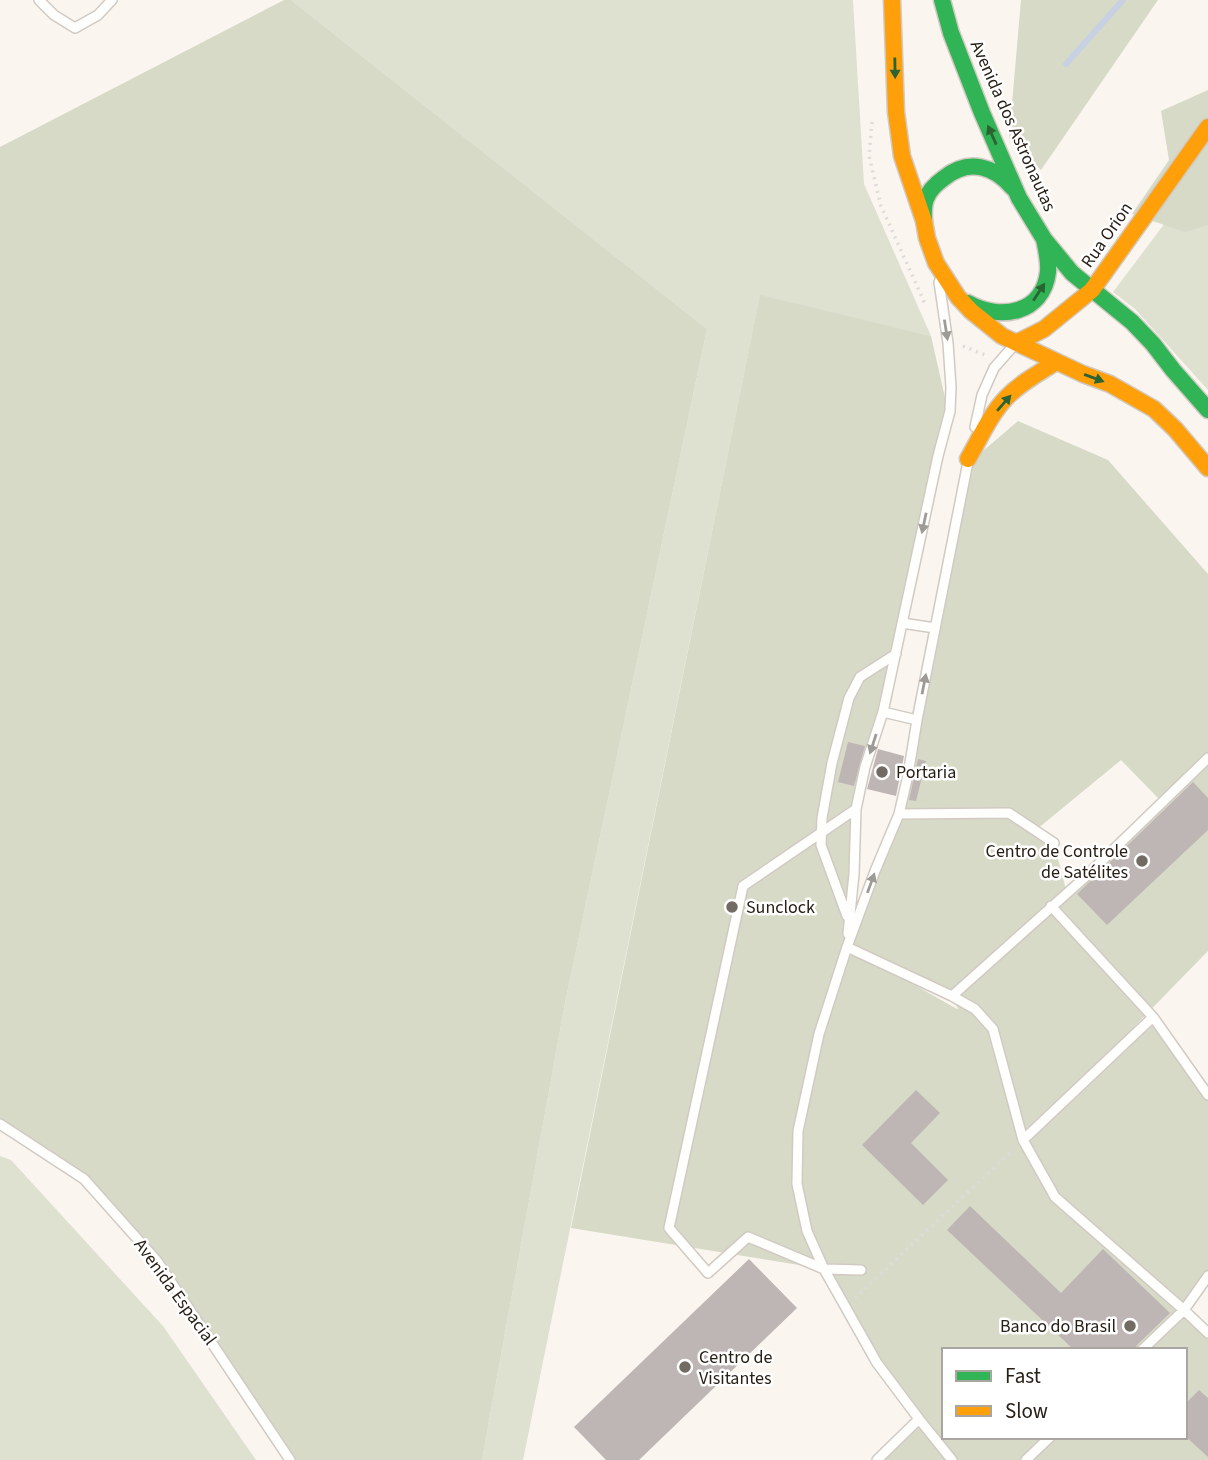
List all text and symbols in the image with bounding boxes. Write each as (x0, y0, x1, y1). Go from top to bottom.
street label: Avenida dos Astronautas (964, 36, 1062, 216)
one-way arrow (889, 57, 900, 79)
one-way arrow (986, 125, 998, 145)
street label: Rua Orion (1075, 197, 1139, 273)
one-way arrow (1032, 282, 1045, 302)
one-way arrow (941, 319, 952, 341)
one-way arrow (1084, 373, 1105, 384)
one-way arrow (996, 394, 1012, 412)
one-way arrow (918, 512, 929, 534)
one-way arrow (919, 673, 930, 695)
one-way arrow (867, 734, 878, 755)
place label: Portaria (896, 760, 956, 785)
marker: Portaria (874, 764, 890, 780)
place label: Centro de Controle de Satélites (986, 839, 1128, 885)
marker: Centro de Controle de Satélites (1134, 853, 1150, 869)
one-way arrow (865, 872, 876, 893)
place label: Sunclock (746, 895, 815, 920)
marker: Sunclock (724, 899, 740, 915)
street label: Avenida Espacial (128, 1234, 222, 1350)
place label: Banco do Brasil (1000, 1314, 1116, 1339)
marker: Banco do Brasil (1122, 1318, 1138, 1334)
place label: Centro de Visitantes (699, 1345, 773, 1391)
legend (942, 1348, 1187, 1439)
marker: Centro de Visitantes (677, 1359, 693, 1375)
text: Fast (1005, 1361, 1041, 1391)
text: Slow (1005, 1396, 1048, 1426)

